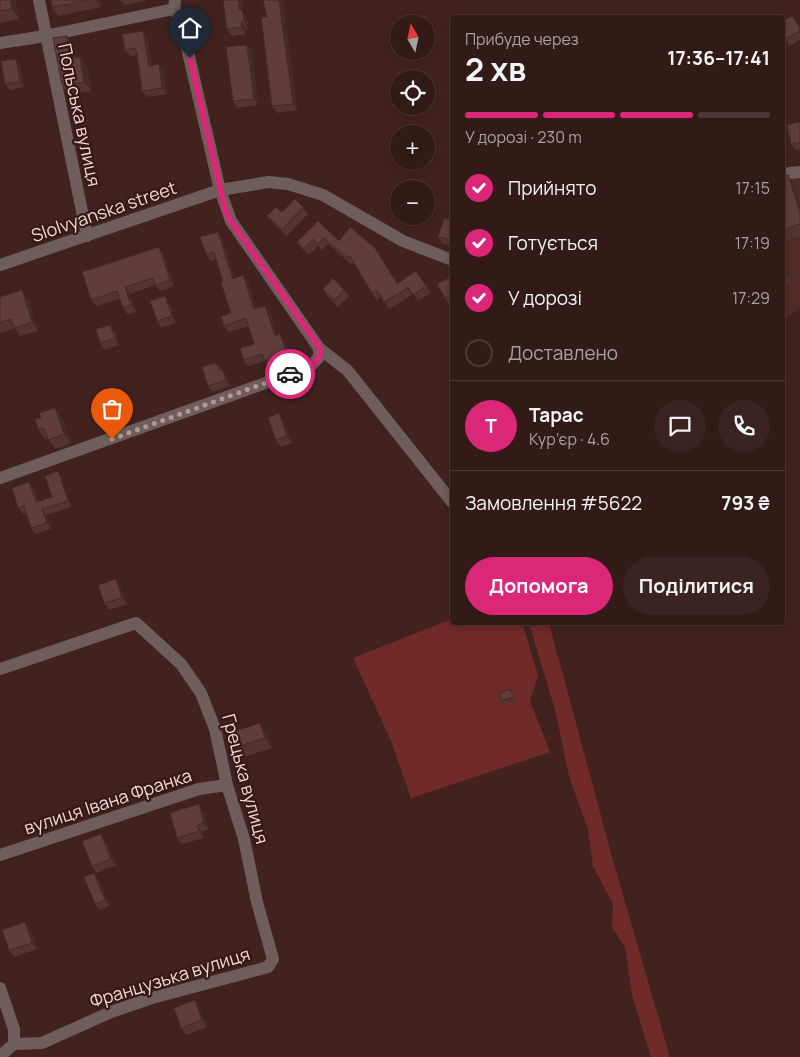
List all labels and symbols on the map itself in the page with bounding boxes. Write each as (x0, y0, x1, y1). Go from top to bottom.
pin (169, 7, 211, 58)
north arrow (390, 15, 435, 60)
street label: Польська вулиця (53, 41, 107, 189)
street label: Slolvyanska street (28, 175, 180, 247)
courier (265, 349, 315, 399)
pin (91, 388, 133, 439)
street label: Грецька вулиця (217, 711, 275, 846)
street label: вулиця Івана Франка (21, 763, 195, 840)
street label: Французька вулиця (87, 941, 253, 1013)

